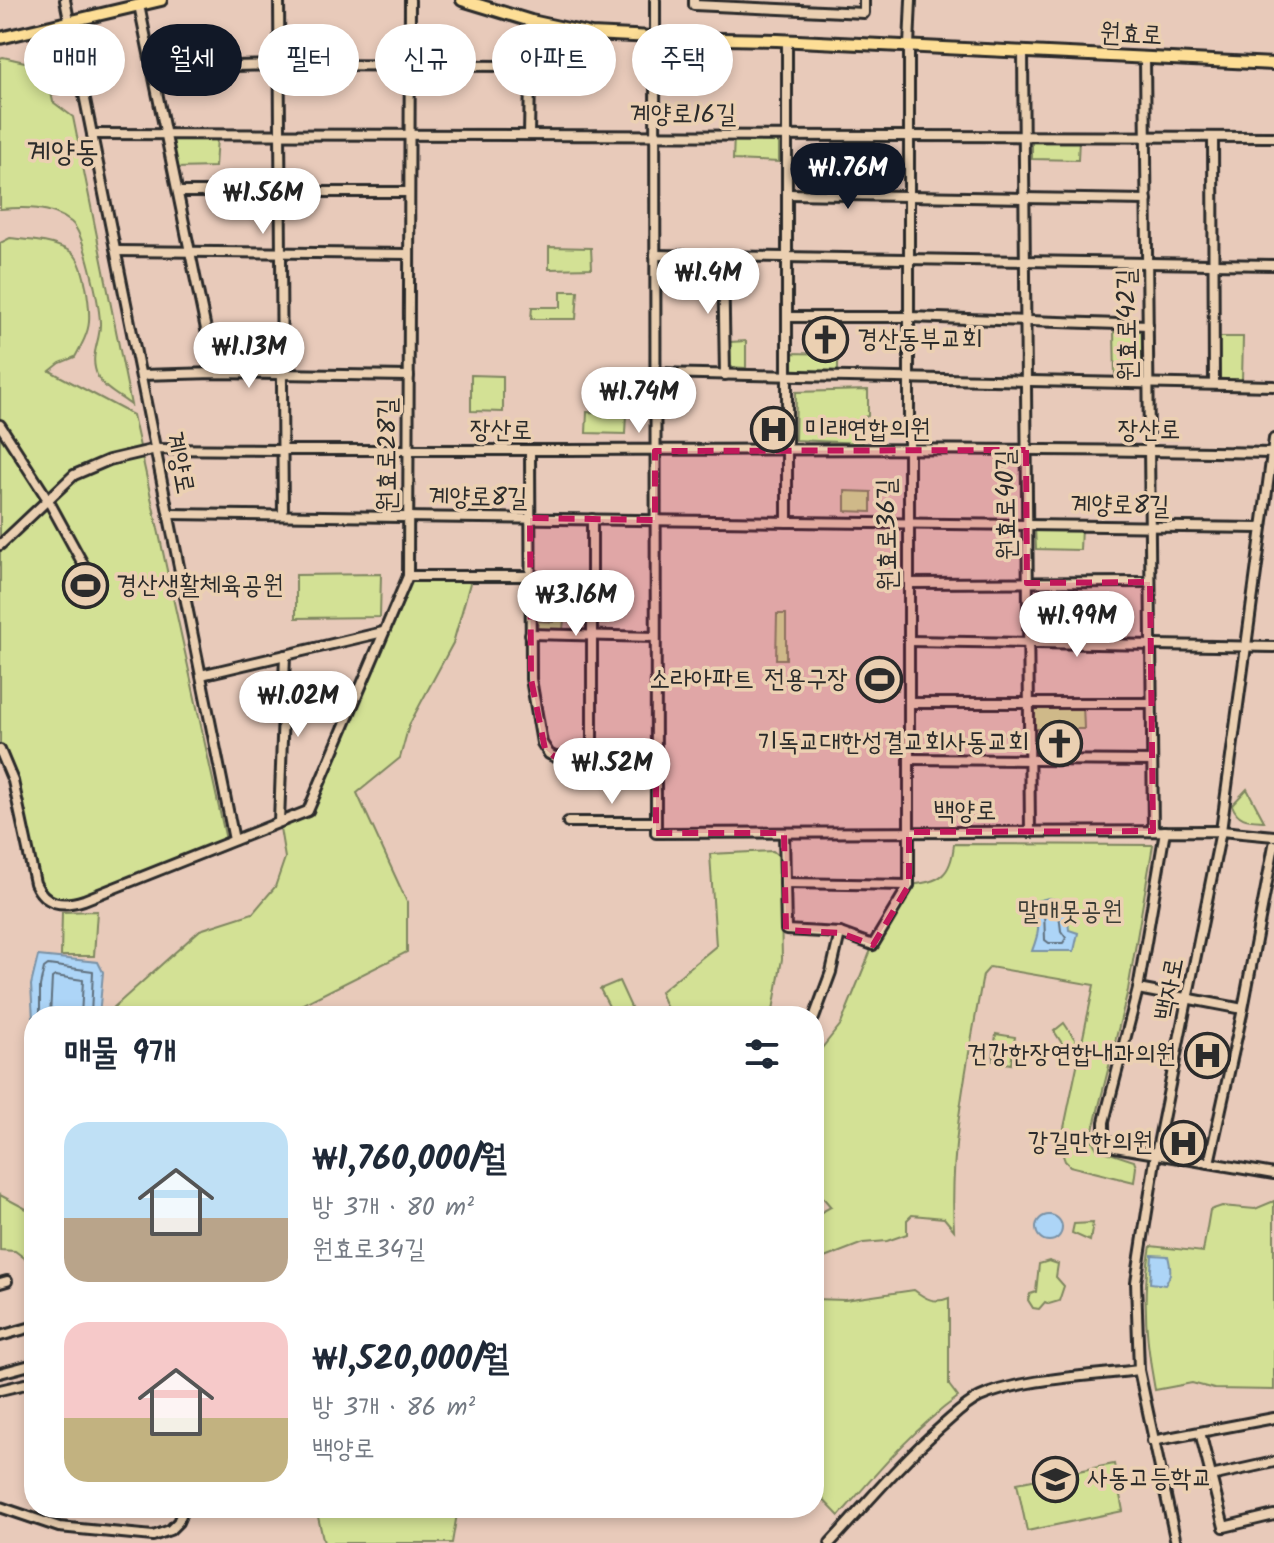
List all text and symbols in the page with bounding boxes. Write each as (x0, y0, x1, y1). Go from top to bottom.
street label: 원효로 (1099, 12, 1163, 58)
chip: 매매 (24, 24, 125, 96)
chip: 월세 (141, 24, 242, 96)
chip: 필터 (258, 24, 359, 96)
chip: 신규 (375, 24, 476, 96)
chip: 아파트 (492, 24, 616, 96)
chip: 주택 (632, 24, 733, 96)
street label: 계양로16길 (630, 94, 736, 136)
district label: 계양동 (27, 129, 99, 177)
pin: ₩1.76M (783, 143, 913, 211)
text: ₩1.76M (808, 148, 888, 190)
pin: ₩1.56M (198, 168, 328, 236)
text: ₩1.56M (223, 173, 303, 215)
pin: ₩1.4M (652, 248, 764, 316)
text: ₩1.4M (674, 253, 742, 295)
street label: 원효로42길 (1106, 268, 1150, 382)
church icon: 경산동부교회 (802, 316, 850, 364)
place label: 경산동부교회 (857, 319, 983, 361)
pin: ₩1.13M (184, 322, 314, 390)
text: ₩1.13M (211, 327, 287, 369)
pin: ₩1.74M (574, 367, 704, 435)
text: ₩1.74M (599, 372, 679, 414)
street label: 원효로28길 (367, 398, 409, 512)
hospital icon: 미래연합의원 (750, 406, 798, 454)
street label: 장산로 (469, 409, 533, 453)
place label: 미래연합의원 (805, 409, 931, 451)
street label: 장산로 (1118, 410, 1180, 452)
street label: 계양로 (152, 428, 206, 498)
street label: 원효로40길 (985, 449, 1029, 561)
street label: 계양로8길 (428, 476, 528, 520)
street label: 원효로36길 (866, 478, 910, 592)
street label: 계양로8길 (1070, 484, 1170, 528)
sports icon: 경산생활체육공원 (61, 562, 109, 610)
place label: 경산생활체육공원 (116, 565, 283, 607)
pin: ₩3.16M (511, 570, 641, 638)
text: ₩3.16M (535, 575, 617, 617)
pin: ₩1.99M (1012, 591, 1142, 659)
text: ₩1.99M (1037, 596, 1117, 638)
sports icon: 소라아파트 전용구장 (855, 656, 903, 704)
place label: 소라아파트 전용구장 (649, 659, 848, 701)
pin: ₩1.02M (233, 671, 363, 739)
text: ₩1.02M (257, 676, 339, 718)
church icon: 기독교대한성결교회사동교회 (1036, 719, 1084, 767)
place label: 기독교대한성결교회사동교회 (757, 722, 1029, 764)
pin: ₩1.52M (547, 738, 677, 806)
text: ₩1.52M (571, 743, 653, 785)
street label: 백양로 (934, 791, 996, 833)
park label: 말매못공원 (1018, 891, 1122, 933)
street label: 백자로 (1143, 954, 1197, 1024)
text: 매물 9개 (64, 1027, 176, 1081)
hospital icon: 건강한장연합내과의원 (1183, 1031, 1231, 1079)
icon: filters (740, 1032, 784, 1076)
place label: 건강한장연합내과의원 (967, 1034, 1176, 1076)
hospital icon: 강길만한의원 (1160, 1119, 1208, 1167)
place label: 강길만한의원 (1027, 1122, 1153, 1164)
text: ₩1,760,000/월 (312, 1133, 507, 1187)
icon: home (128, 1154, 224, 1250)
text: 방 3개 · 80 m² (312, 1187, 474, 1229)
text: 원효로34길 (312, 1229, 425, 1271)
text: ₩1,520,000/월 (312, 1333, 509, 1387)
icon: home (128, 1354, 224, 1450)
text: 방 3개 · 86 m² (312, 1387, 475, 1429)
text: 백양로 (312, 1429, 375, 1471)
school or university icon: 사동고등학교 (1032, 1455, 1080, 1503)
place label: 사동고등학교 (1087, 1458, 1213, 1500)

